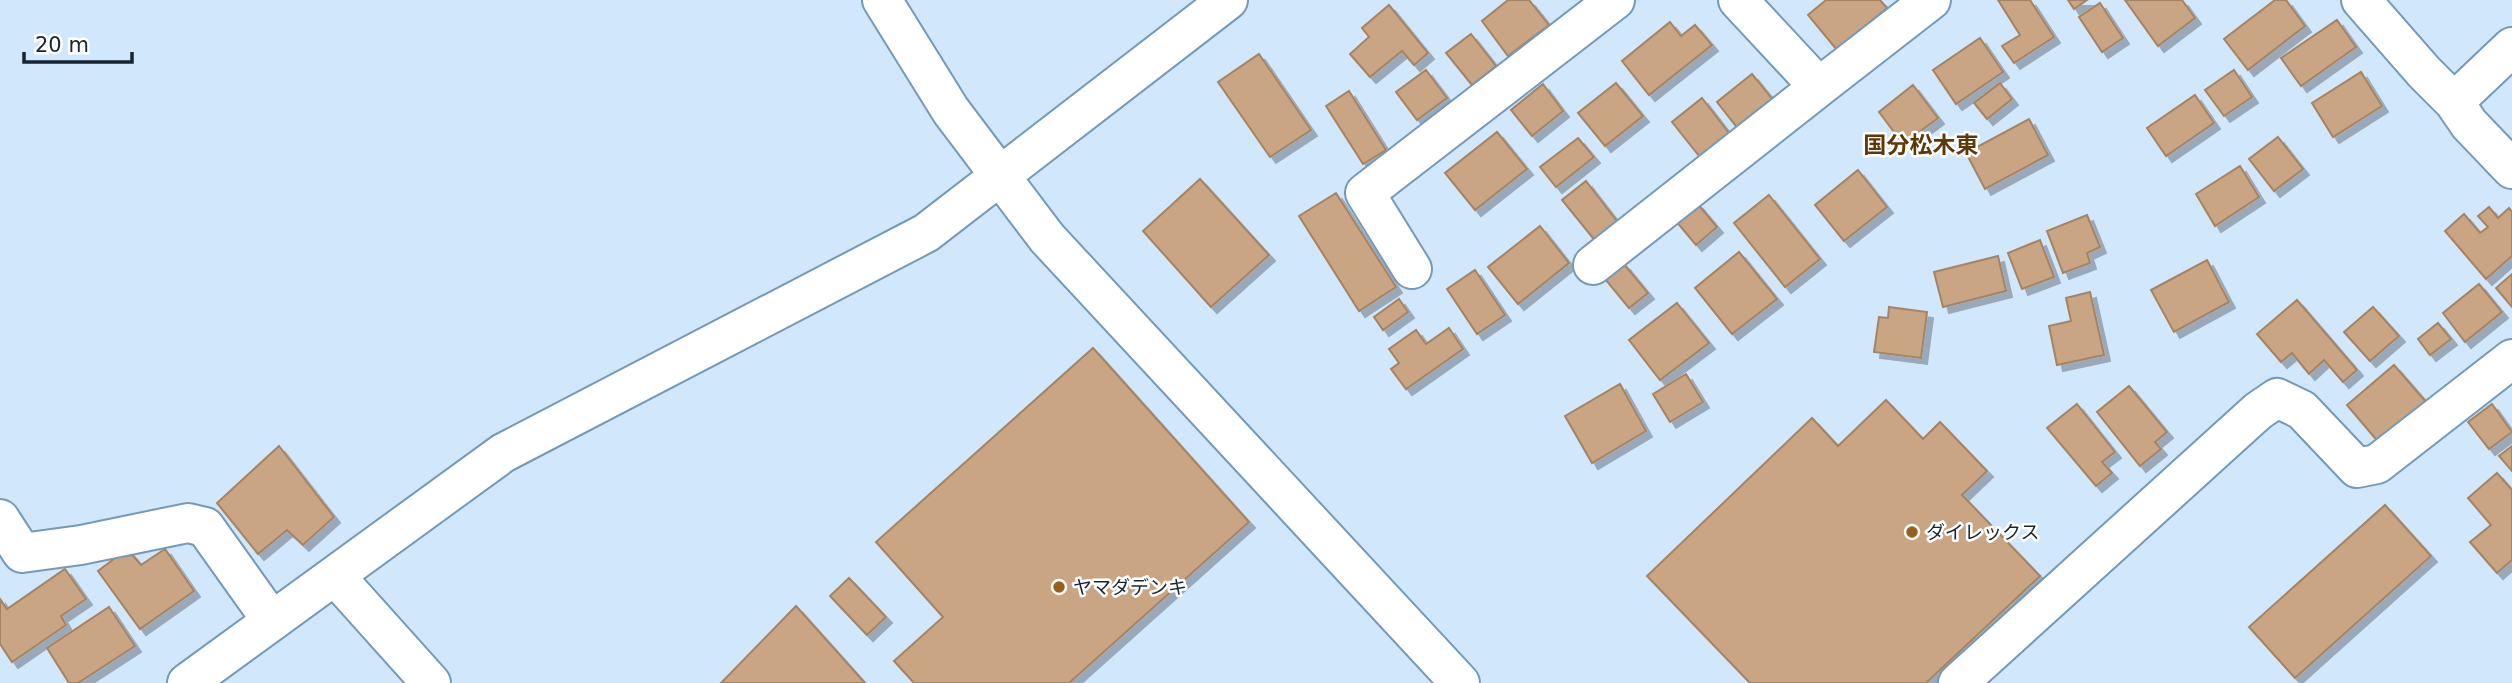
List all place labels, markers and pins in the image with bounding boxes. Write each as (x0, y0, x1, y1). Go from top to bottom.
place label: ダイレックス (1926, 521, 2039, 543)
marker: ダイレックス (1904, 524, 1920, 540)
place label: ヤマダデンキ (1073, 576, 1187, 598)
marker: ヤマダデンキ (1051, 579, 1067, 595)

